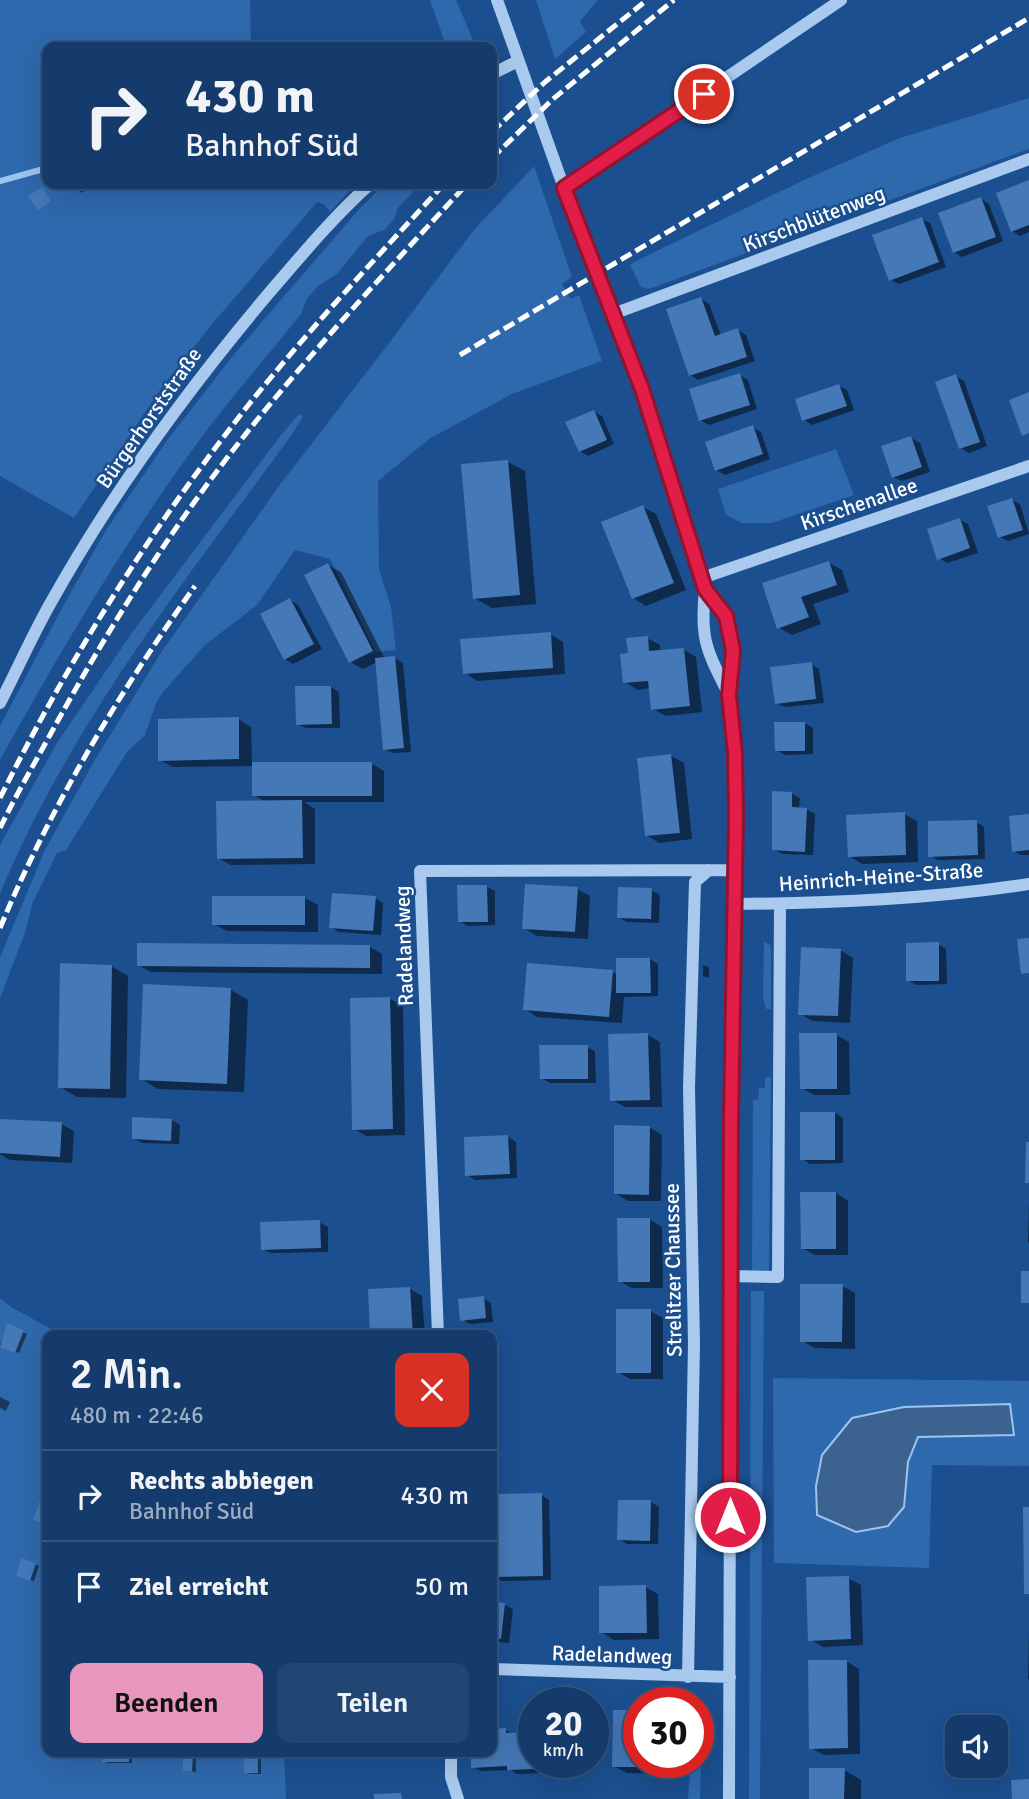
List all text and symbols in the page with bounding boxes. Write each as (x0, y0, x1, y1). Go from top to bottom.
pin (674, 64, 734, 124)
text: 430 m (185, 66, 315, 126)
icon: right (70, 70, 161, 161)
icon: arrive (685, 75, 723, 113)
text: Bahnhof Süd (185, 126, 359, 165)
street label: Kirschblütenweg (739, 180, 889, 258)
street label: Bürgerhorststraße (91, 343, 207, 493)
street label: Kirschenallee (797, 472, 921, 536)
street label: Heinrich-Heine-Straße (778, 857, 984, 897)
street label: Radelandweg (389, 885, 419, 1007)
street label: Strelitzer Chaussee (658, 1183, 688, 1357)
text: 2 Min. (70, 1349, 183, 1400)
button: close (395, 1353, 469, 1427)
text: 480 m · 22:46 (70, 1401, 204, 1430)
text: Rechts abbiegen (129, 1465, 314, 1497)
icon: right (70, 1477, 108, 1515)
text: 430 m (400, 1480, 469, 1512)
position arrow (693, 1480, 767, 1554)
text: Bahnhof Süd (129, 1497, 254, 1526)
icon: arrive (70, 1568, 108, 1606)
text: Ziel erreicht (129, 1571, 269, 1603)
text: 50 m (414, 1571, 469, 1603)
street label: Radelandweg (551, 1640, 673, 1670)
button: Beenden (70, 1663, 263, 1743)
button: Teilen (277, 1663, 469, 1743)
speed limit sign: 30 (623, 1687, 714, 1778)
text: 20 (545, 1702, 582, 1745)
map controls (945, 1715, 1008, 1778)
button: sound (945, 1715, 1008, 1778)
text: km/h (543, 1739, 584, 1761)

